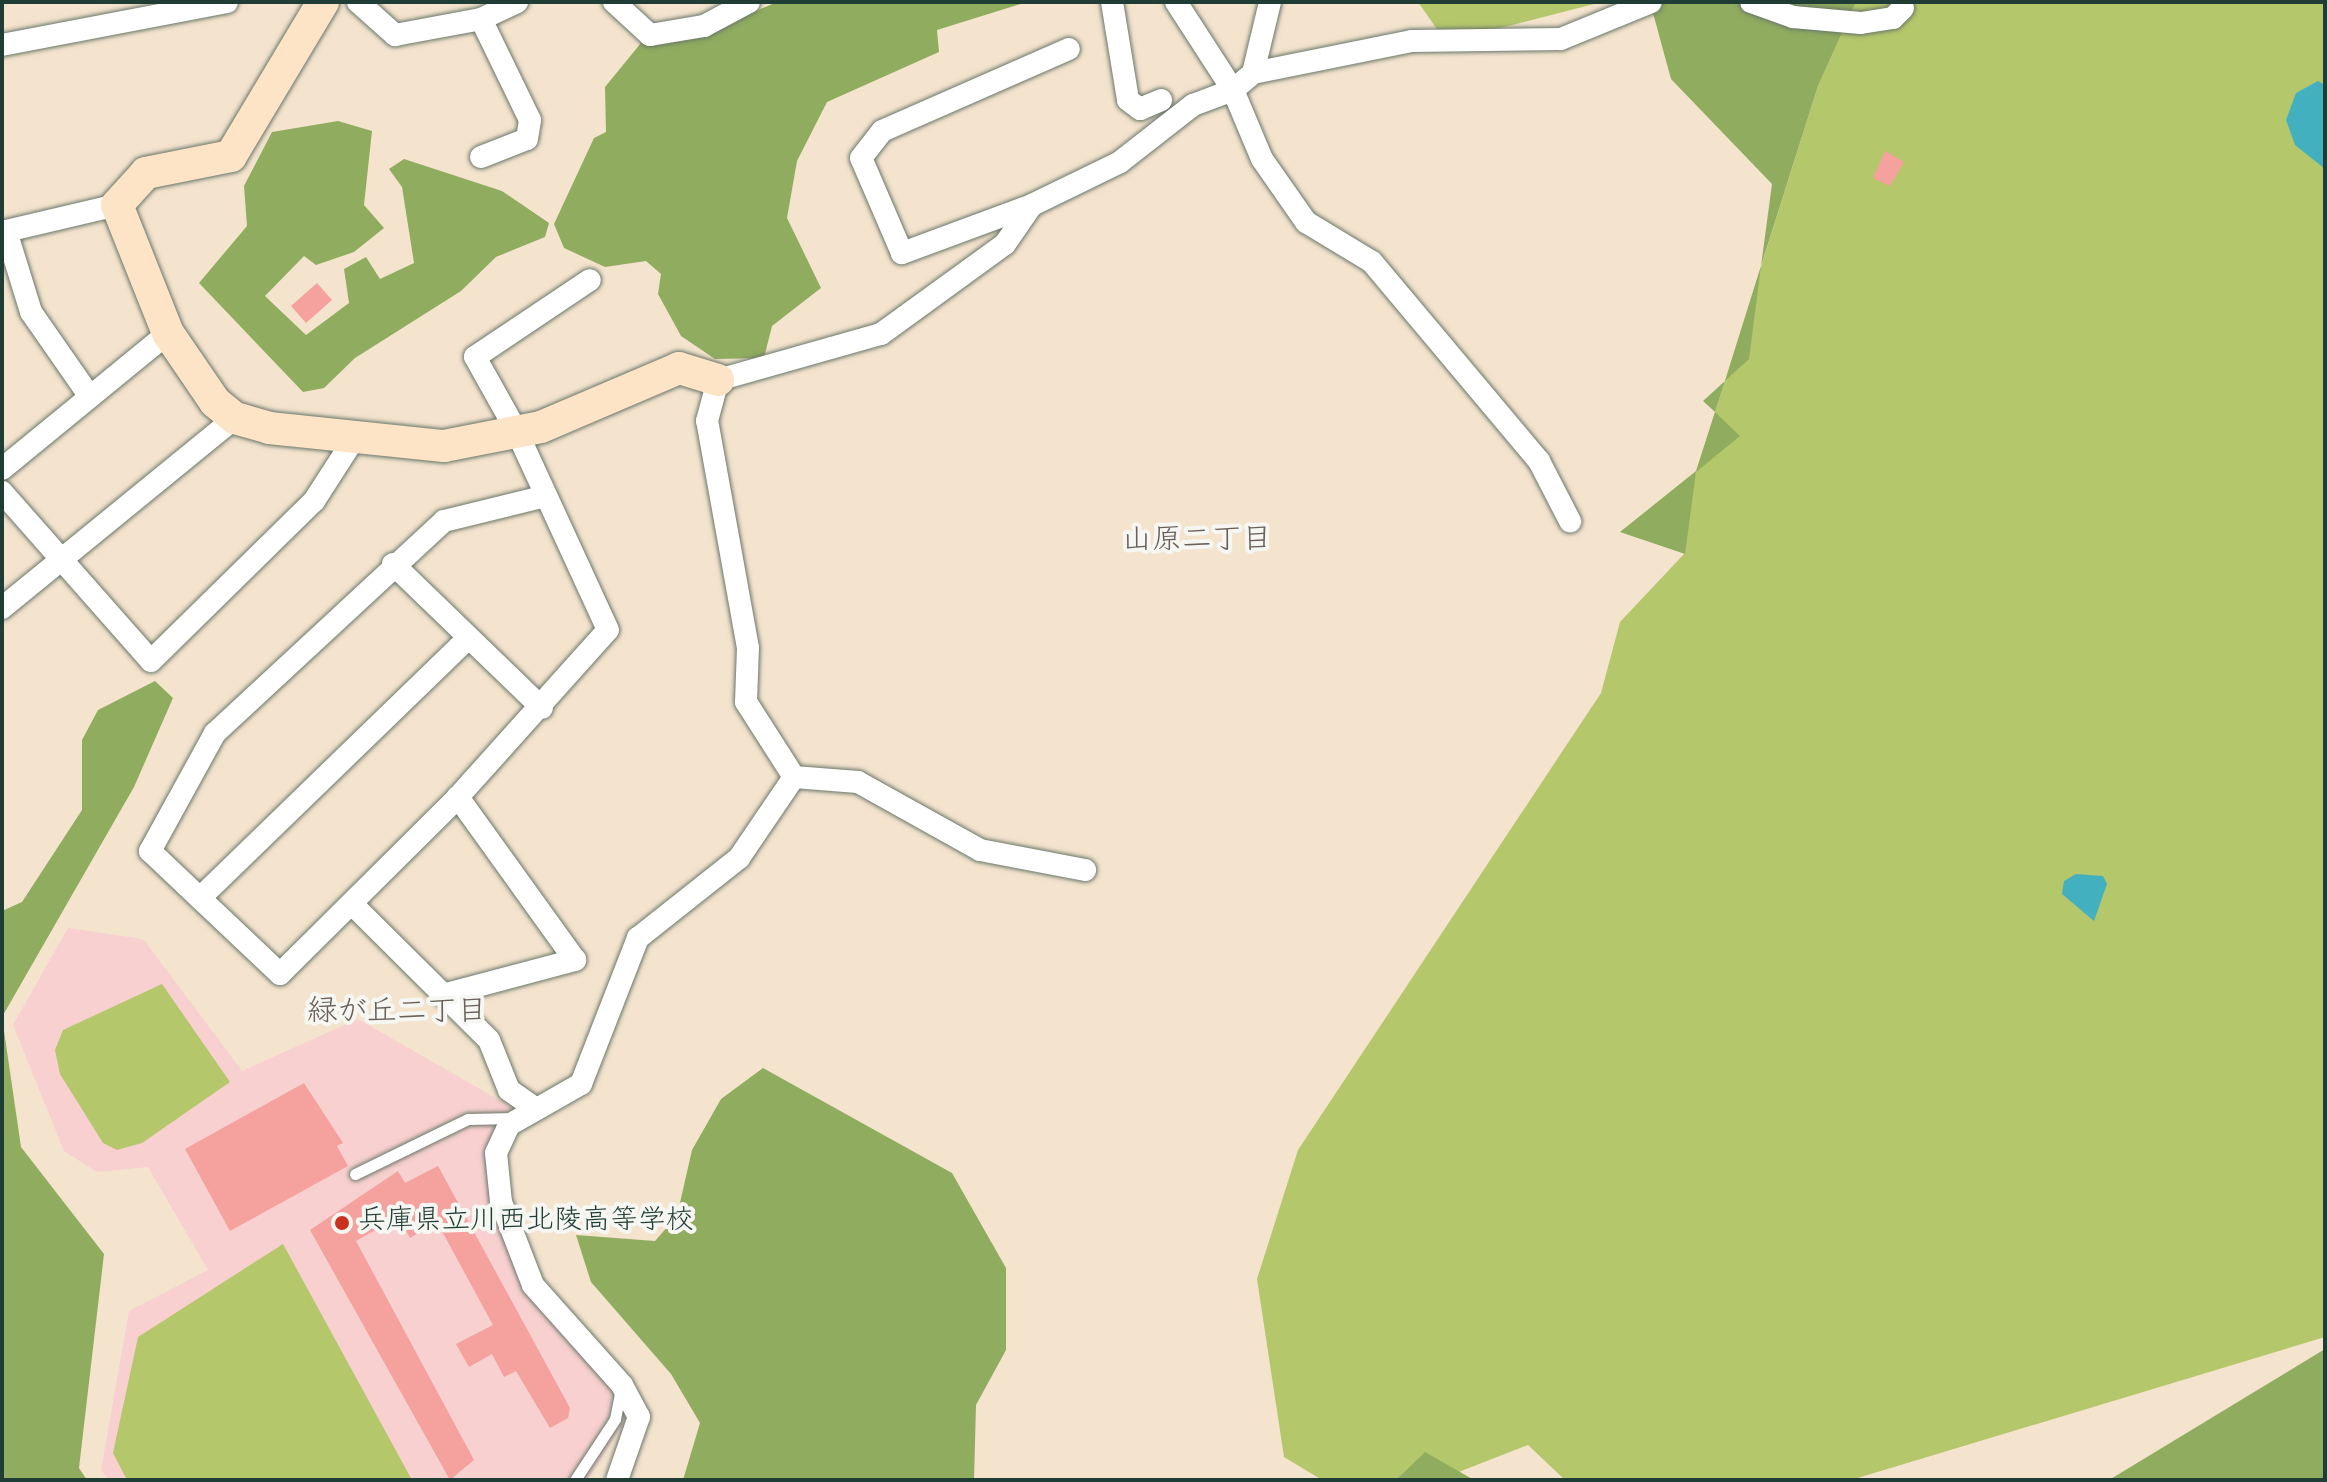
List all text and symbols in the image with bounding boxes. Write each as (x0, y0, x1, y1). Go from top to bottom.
district label: 山原二丁目 (1122, 525, 1272, 561)
district label: 緑が丘二丁目 (307, 997, 487, 1033)
place label: 兵庫県立川西北陵高等学校 (358, 1206, 694, 1240)
marker: 兵庫県立川西北陵高等学校 (333, 1214, 351, 1232)

